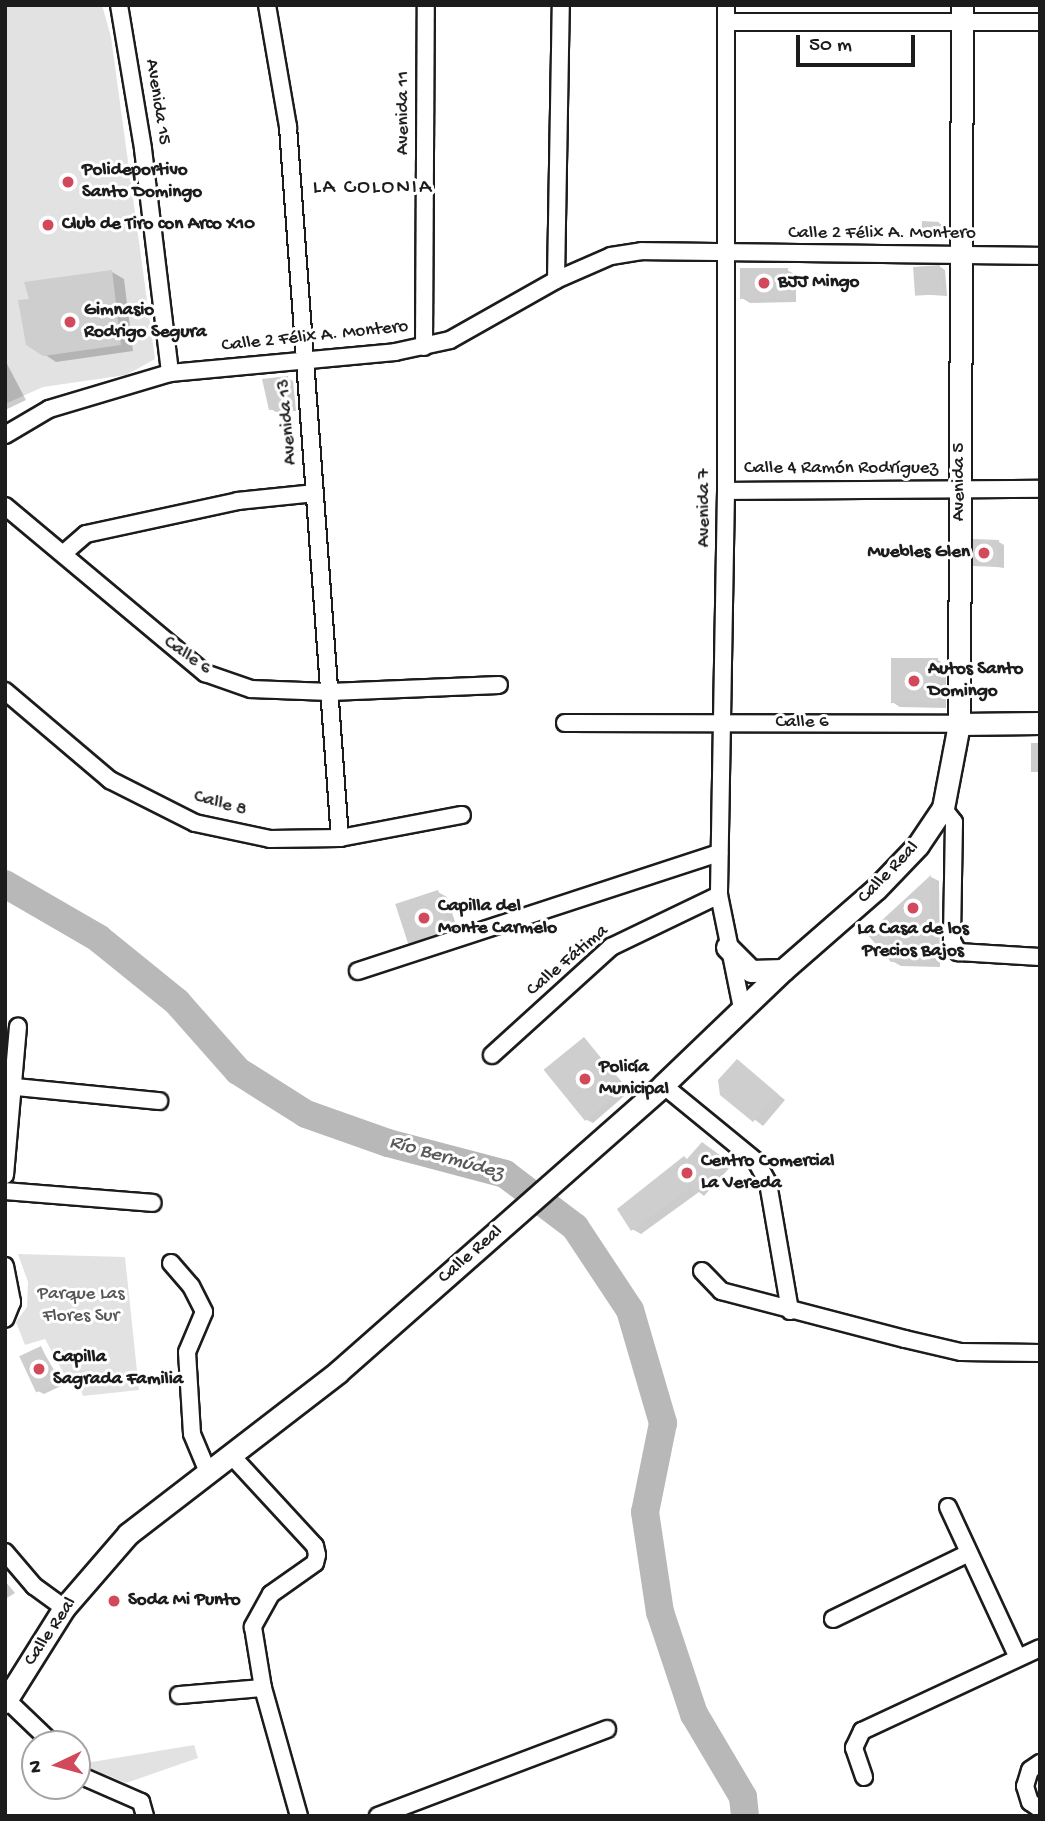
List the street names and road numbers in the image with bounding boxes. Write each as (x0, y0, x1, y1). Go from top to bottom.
street label: Avenida 15 (139, 58, 175, 146)
street label: Avenida 11 (393, 71, 415, 155)
street label: Calle 2 Félix A. Montero (788, 223, 976, 245)
street label: Calle 2 Félix A. Montero (221, 316, 409, 358)
street label: Avenida 13 (273, 378, 303, 466)
street label: Avenida 5 (949, 443, 971, 521)
street label: Calle 4 Ramón Rodríguez (744, 458, 938, 480)
street label: Avenida 7 (694, 469, 716, 547)
street label: Calle 6 (159, 631, 215, 681)
street label: Calle 6 (775, 712, 829, 734)
street label: Calle 8 (191, 786, 249, 822)
street label: Calle Real (854, 837, 924, 909)
street label: Calle Fátima (522, 920, 614, 1002)
street label: Calle Real (434, 1221, 508, 1289)
street label: Calle Real (20, 1593, 82, 1671)

